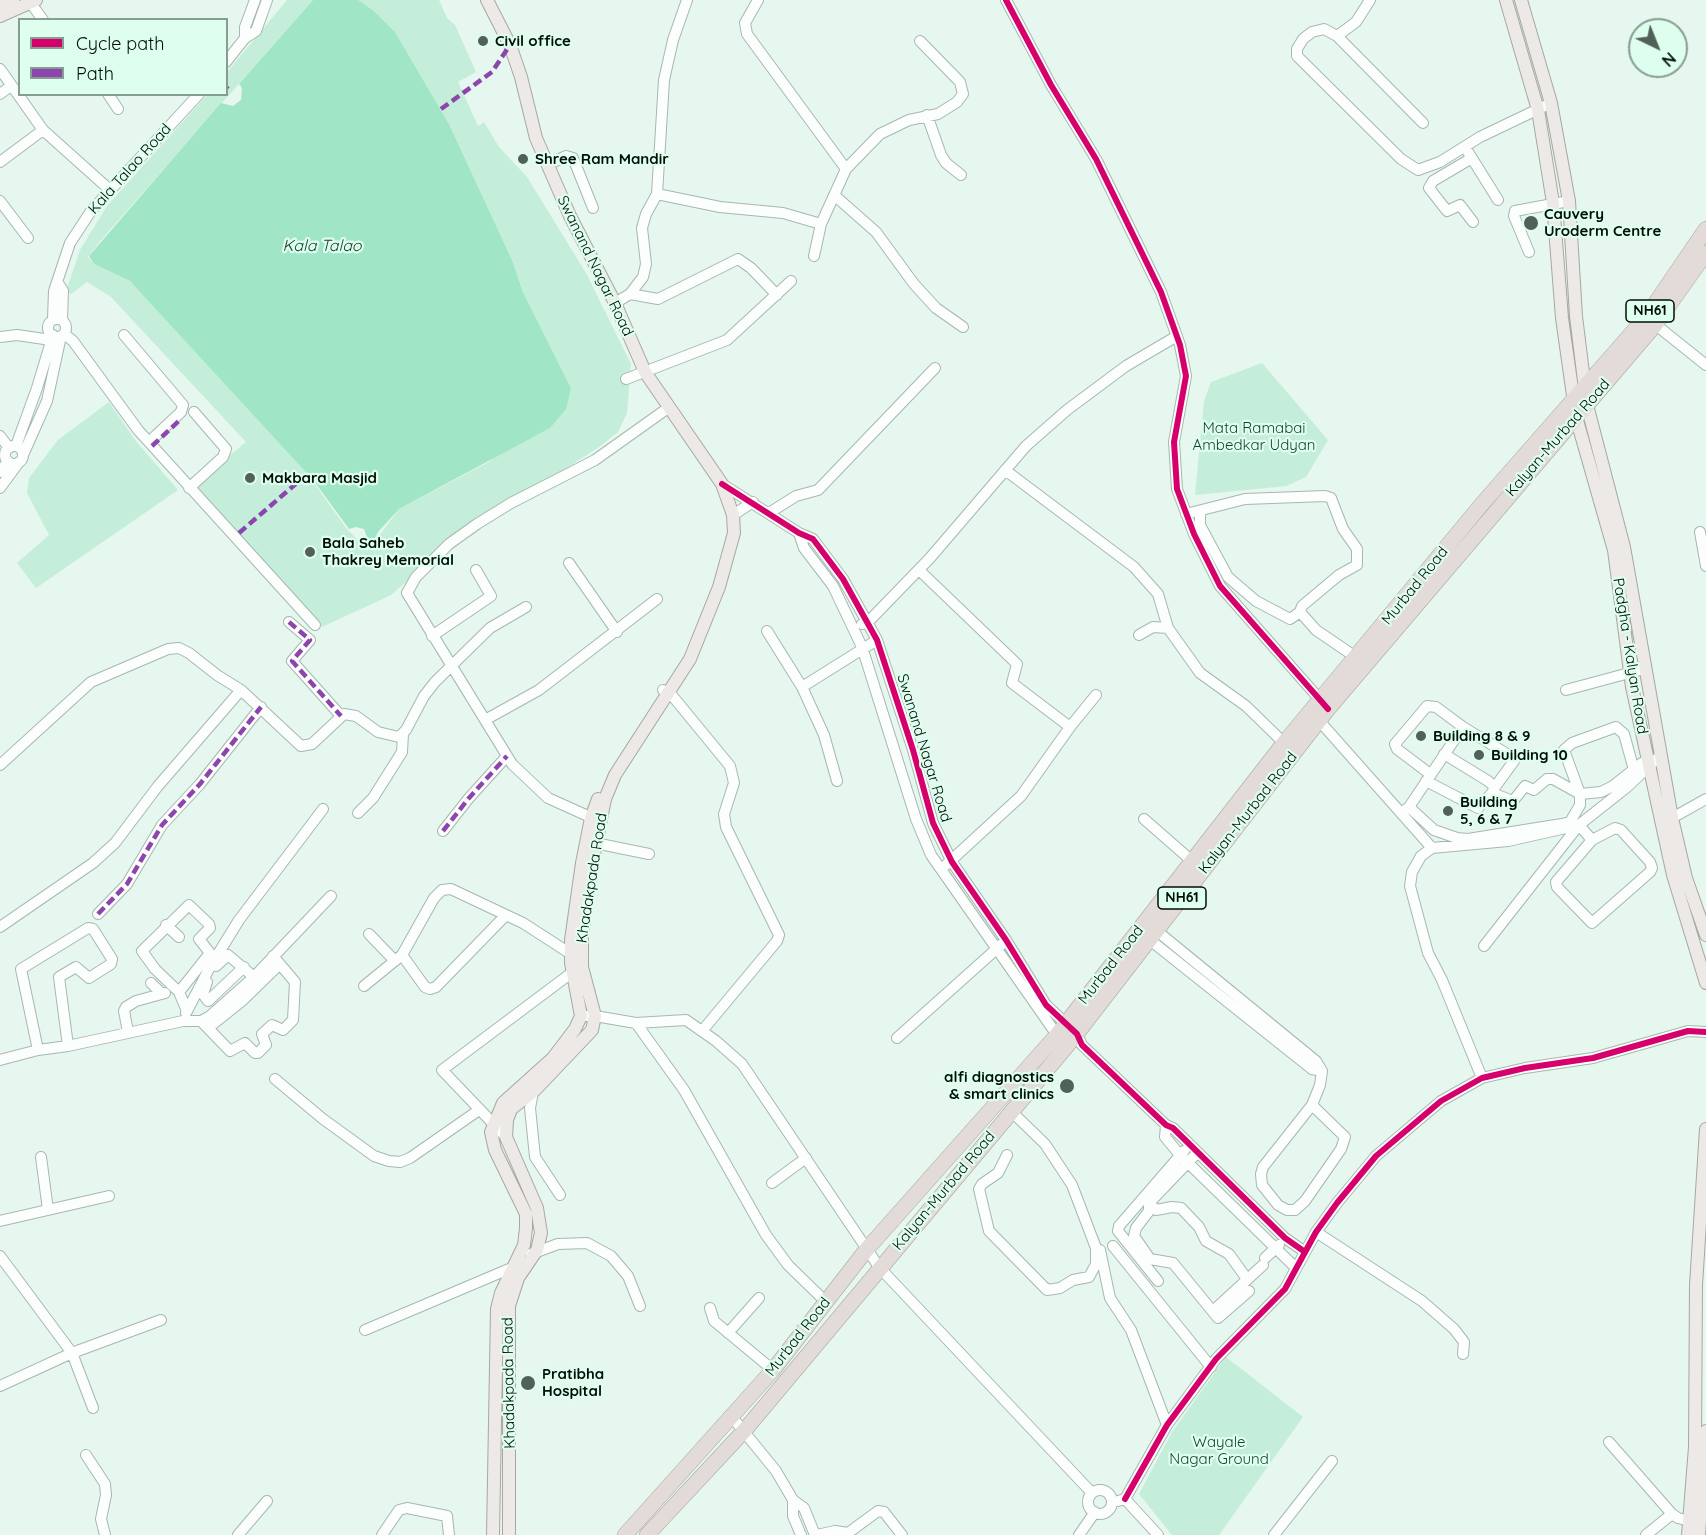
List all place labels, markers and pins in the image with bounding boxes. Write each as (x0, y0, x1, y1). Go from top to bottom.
place label: Civil office (495, 32, 571, 50)
marker: Civil office (476, 34, 490, 48)
place label: Shree Ram Mandir (535, 150, 669, 168)
marker: Shree Ram Mandir (516, 152, 530, 166)
place label: Cauvery Uroderm Centre (1544, 205, 1661, 240)
marker: Cauvery Uroderm Centre (1522, 214, 1540, 232)
place label: Makbara Masjid (262, 469, 377, 487)
marker: Makbara Masjid (243, 471, 257, 485)
place label: Bala Saheb Thakrey Memorial (322, 534, 454, 569)
marker: Bala Saheb Thakrey Memorial (303, 545, 317, 559)
place label: Building 8 & 9 (1433, 727, 1531, 745)
marker: Building 8 & 9 (1414, 729, 1428, 743)
place label: Building 10 (1491, 746, 1568, 764)
marker: Building 10 (1472, 748, 1486, 762)
place label: Building 5, 6 & 7 (1460, 793, 1518, 828)
marker: Building 5, 6 & 7 (1441, 804, 1455, 818)
place label: alfi diagnostics & smart clinics (944, 1068, 1054, 1103)
marker: alfi diagnostics & smart clinics (1058, 1077, 1076, 1095)
place label: Pratibha Hospital (542, 1365, 604, 1400)
marker: Pratibha Hospital (519, 1374, 537, 1392)

